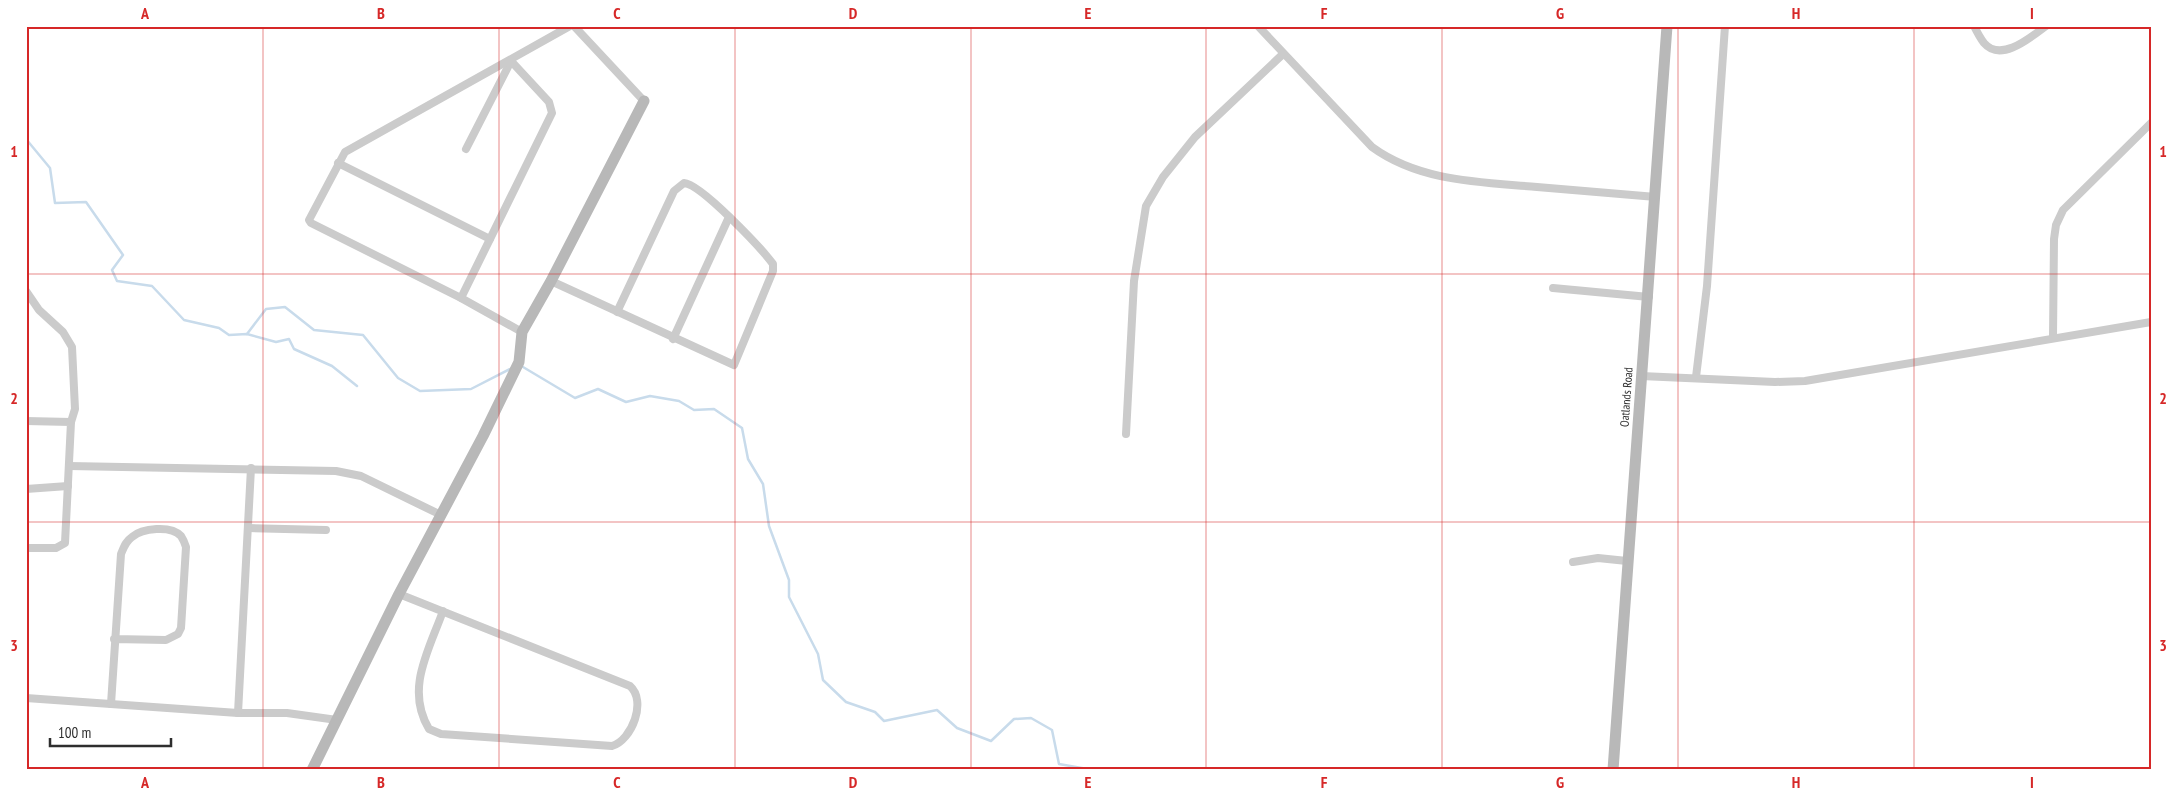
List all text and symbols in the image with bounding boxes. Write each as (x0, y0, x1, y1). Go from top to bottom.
text: A (140, 3, 150, 23)
text: B (377, 3, 385, 23)
text: C (613, 3, 621, 23)
text: D (849, 3, 858, 23)
text: E (1085, 3, 1092, 23)
text: F (1321, 3, 1328, 23)
text: G (1556, 3, 1564, 23)
text: H (1792, 3, 1800, 23)
text: I (2030, 3, 2034, 23)
text: 1 (10, 141, 18, 161)
text: 1 (2159, 141, 2167, 161)
street label: Oatlands Road (1616, 367, 1636, 427)
text: 2 (10, 388, 18, 408)
text: 2 (2159, 388, 2167, 408)
text: 3 (10, 635, 18, 655)
text: 3 (2159, 635, 2167, 655)
scale bar (50, 716, 171, 748)
text: 100 m (58, 723, 91, 742)
text: A (140, 772, 150, 792)
text: B (377, 772, 385, 792)
text: C (613, 772, 621, 792)
text: D (849, 772, 858, 792)
text: E (1085, 772, 1092, 792)
text: F (1321, 772, 1328, 792)
text: G (1556, 772, 1564, 792)
text: H (1792, 772, 1800, 792)
text: I (2030, 772, 2034, 792)

